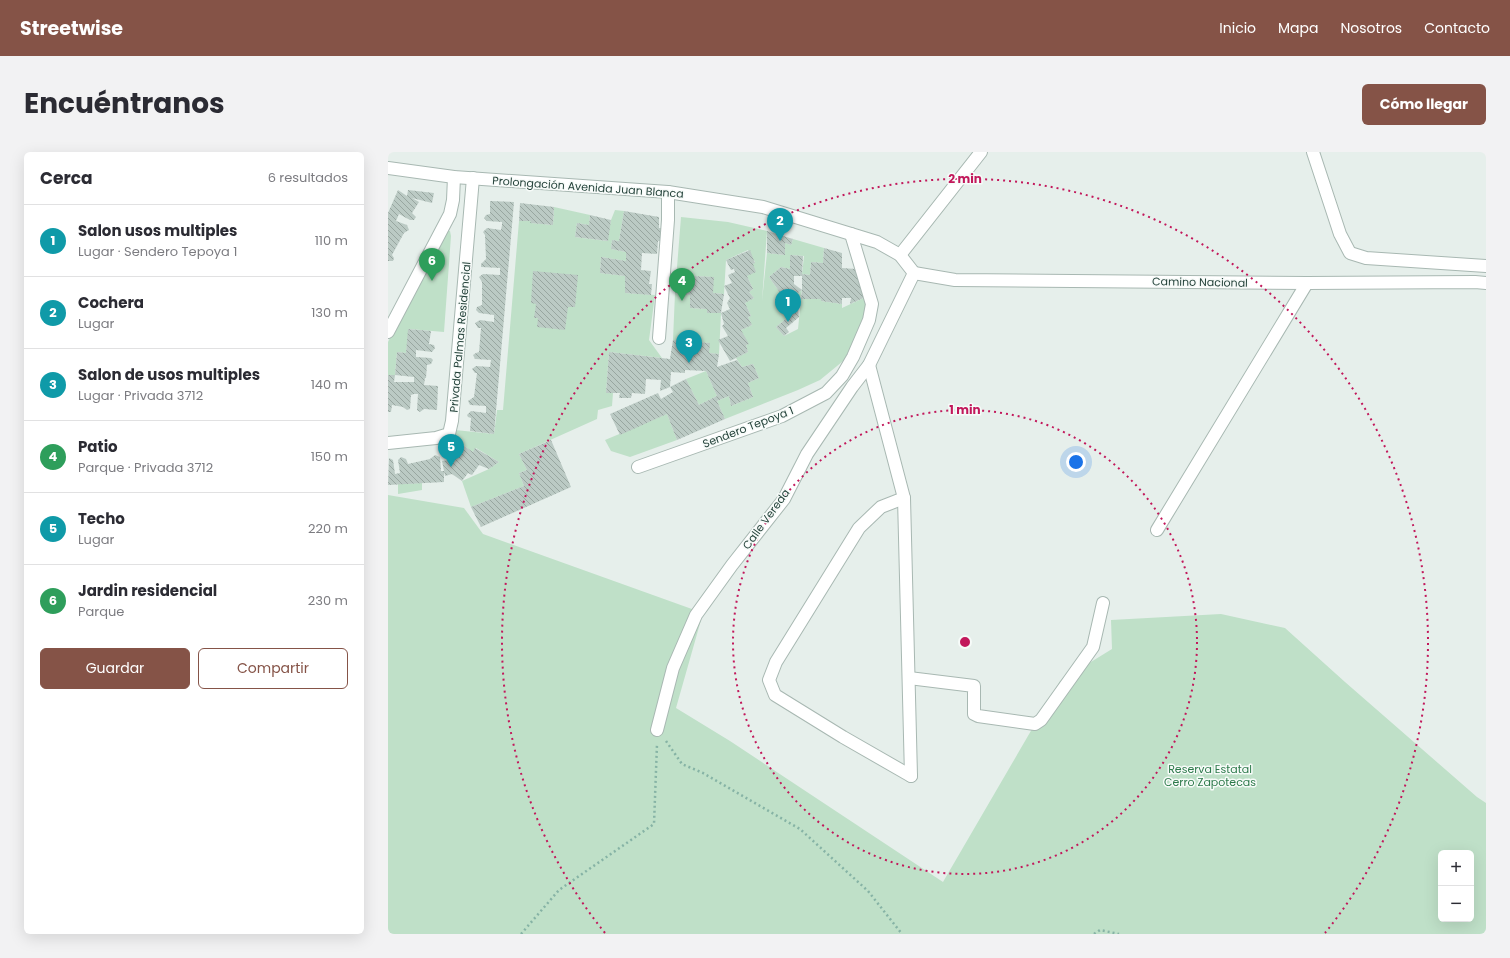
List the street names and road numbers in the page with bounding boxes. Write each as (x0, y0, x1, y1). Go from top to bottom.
street label: Prolongación Avenida Juan Blanca (492, 172, 684, 202)
street label: Privada Palmas Residencial (445, 261, 475, 413)
street label: Camino Nacional (1152, 273, 1248, 291)
street label: Sendero Tepoya 1 (700, 402, 796, 452)
street label: Calle Vereda (739, 486, 793, 552)

